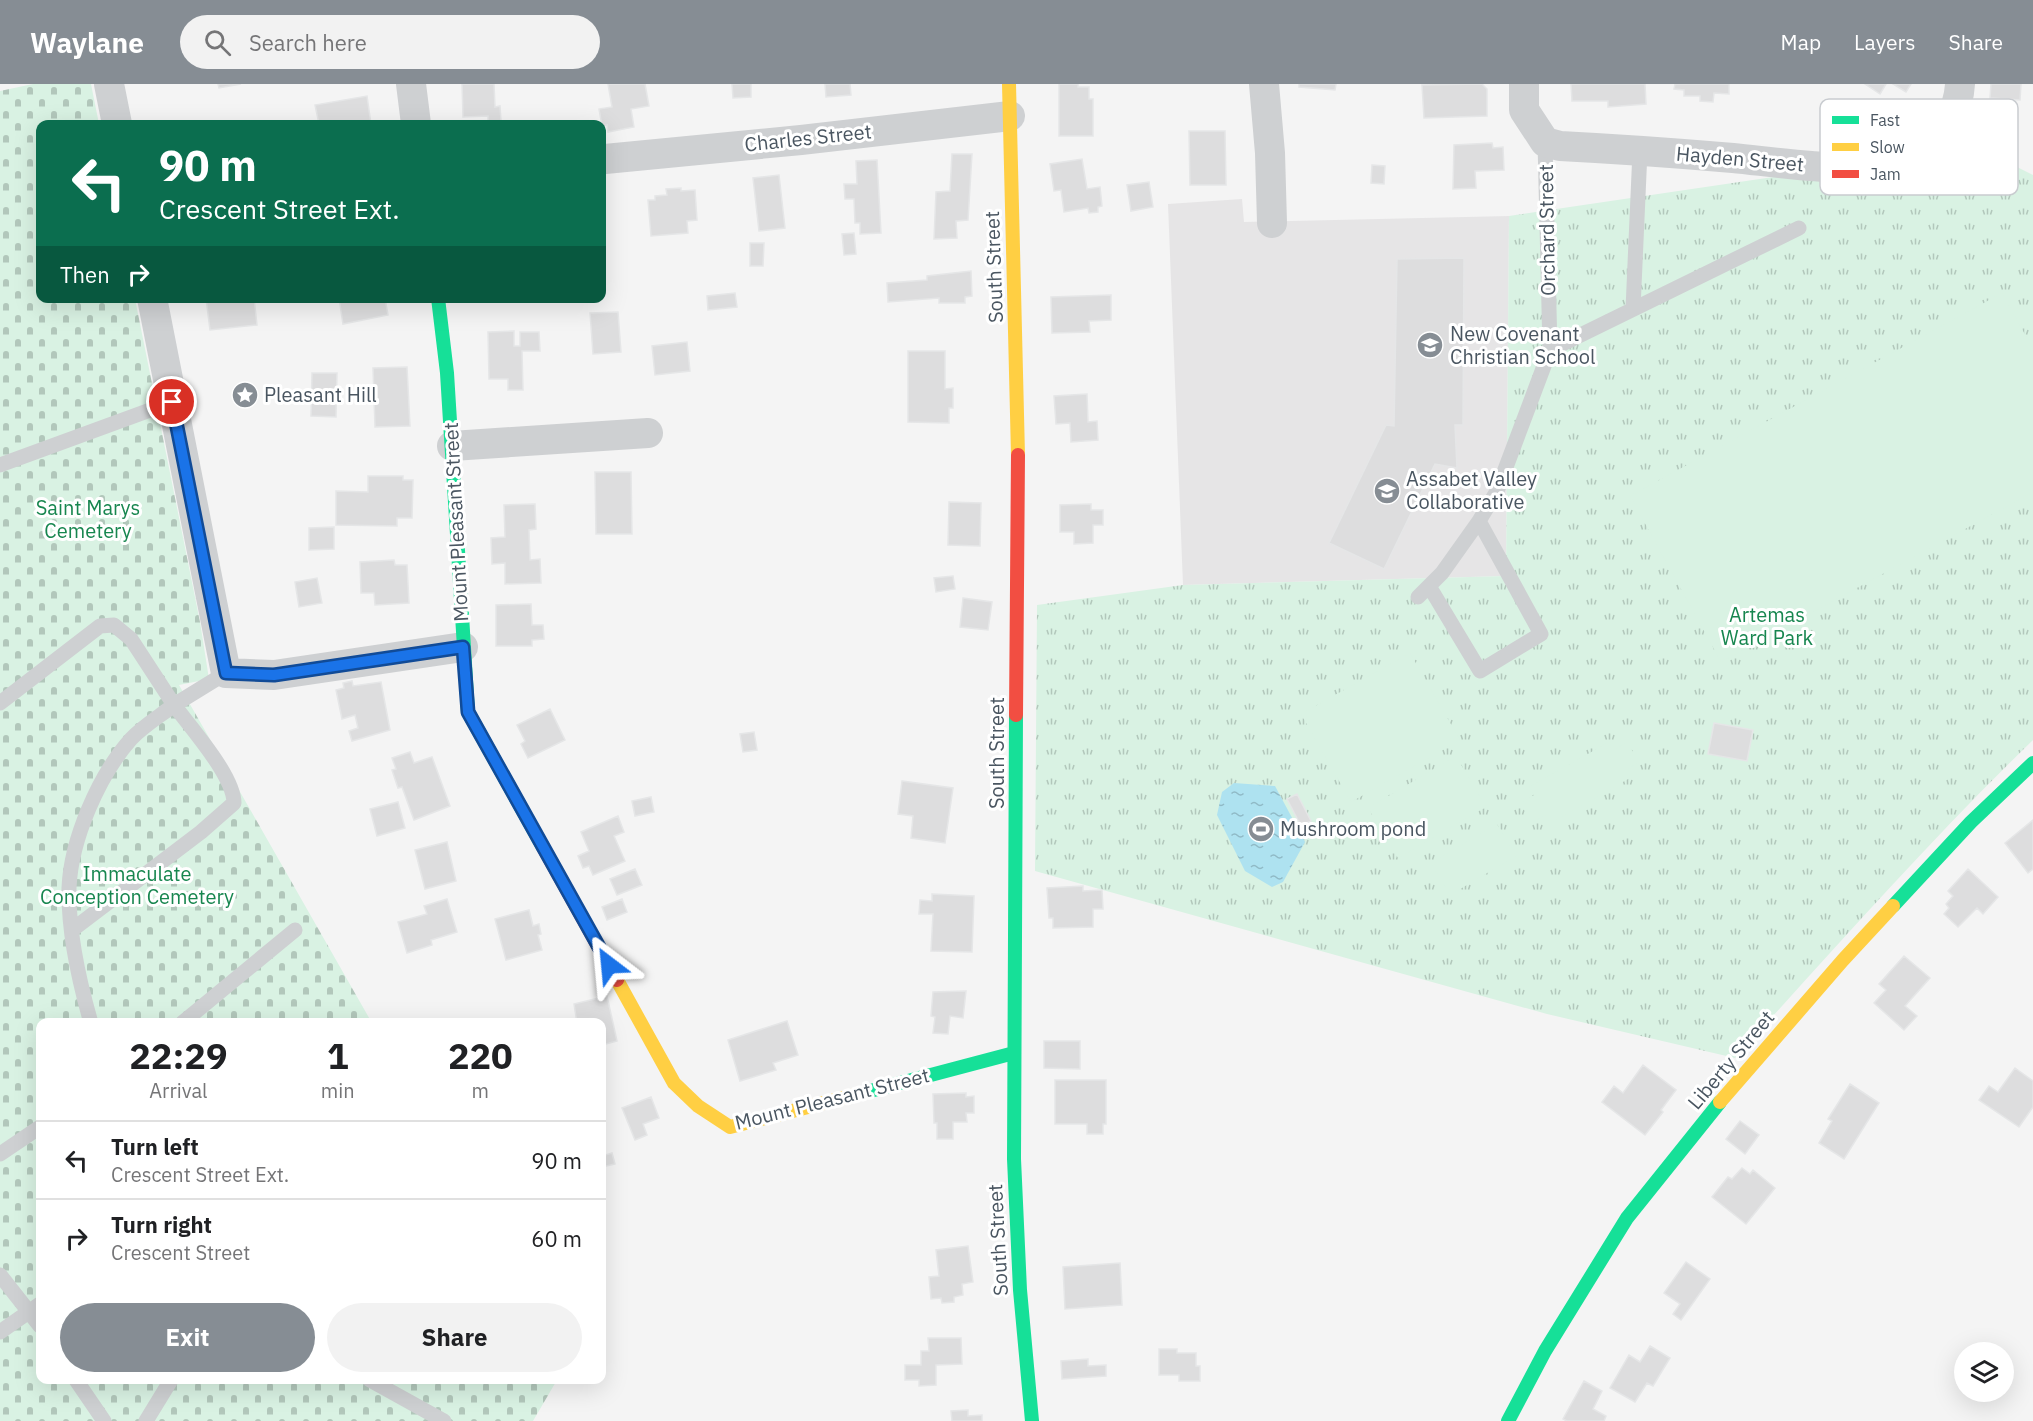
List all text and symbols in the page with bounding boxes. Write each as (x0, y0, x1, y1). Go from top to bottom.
search box (180, 15, 600, 69)
text: Waylane (30, 24, 144, 61)
icon: search (201, 26, 234, 59)
text: Search here (249, 28, 367, 57)
text: Map (1781, 28, 1821, 56)
text: Layers (1854, 28, 1916, 56)
text: Share (1949, 28, 2003, 56)
legend (1820, 99, 2018, 195)
text: Fast (1870, 110, 1900, 130)
street label: Charles Street (743, 117, 873, 158)
text: Slow (1870, 137, 1905, 157)
text: 90 m (159, 138, 257, 193)
street label: Hayden Street (1675, 139, 1805, 178)
icon: left (60, 144, 138, 222)
street label: Orchard Street (1532, 164, 1561, 296)
text: Jam (1870, 164, 1901, 184)
text: Crescent Street Ext. (159, 191, 400, 226)
street label: South Street (978, 211, 1009, 324)
icon: right (122, 258, 155, 291)
text: Then (60, 260, 110, 289)
place label: New Covenant Christian School (1450, 320, 1595, 370)
school or university icon: New Covenant Christian School (1415, 330, 1445, 360)
pin (146, 376, 197, 427)
place icon: Pleasant Hill (230, 380, 260, 410)
place label: Pleasant Hill (264, 381, 377, 408)
icon: arrive (155, 385, 188, 418)
street label: Mount Pleasant Street (437, 422, 474, 622)
place label: Assabet Valley Collaborative (1406, 465, 1537, 515)
school or university icon: Assabet Valley Collaborative (1372, 476, 1402, 506)
park label: Saint Marys Cemetery (36, 494, 140, 544)
park label: Artemas Ward Park (1721, 601, 1814, 651)
street label: South Street (983, 697, 1010, 809)
sports icon: Mushroom pond (1246, 814, 1276, 844)
place label: Mushroom pond (1280, 815, 1426, 842)
park label: Immaculate Conception Cemetery (40, 860, 234, 910)
position arrow (577, 933, 641, 997)
street label: Liberty Street (1681, 1004, 1780, 1115)
text: 22:29 (129, 1032, 228, 1079)
text: 1 (327, 1032, 349, 1079)
text: 220 (448, 1032, 513, 1079)
street label: Mount Pleasant Street (732, 1061, 932, 1136)
text: Arrival (149, 1077, 208, 1104)
text: min (321, 1077, 355, 1104)
text: m (472, 1077, 489, 1104)
text: Turn left (111, 1132, 199, 1161)
icon: left (60, 1144, 93, 1177)
text: 90 m (531, 1146, 582, 1175)
text: Crescent Street Ext. (111, 1161, 289, 1188)
street label: South Street (981, 1183, 1014, 1297)
text: Turn right (111, 1210, 212, 1239)
icon: right (60, 1222, 93, 1255)
text: 60 m (531, 1224, 582, 1253)
text: Crescent Street (111, 1239, 250, 1266)
button: Exit (60, 1303, 315, 1372)
button: Share (327, 1303, 582, 1372)
map controls (1954, 1342, 2014, 1402)
button: layers (1954, 1342, 2014, 1402)

